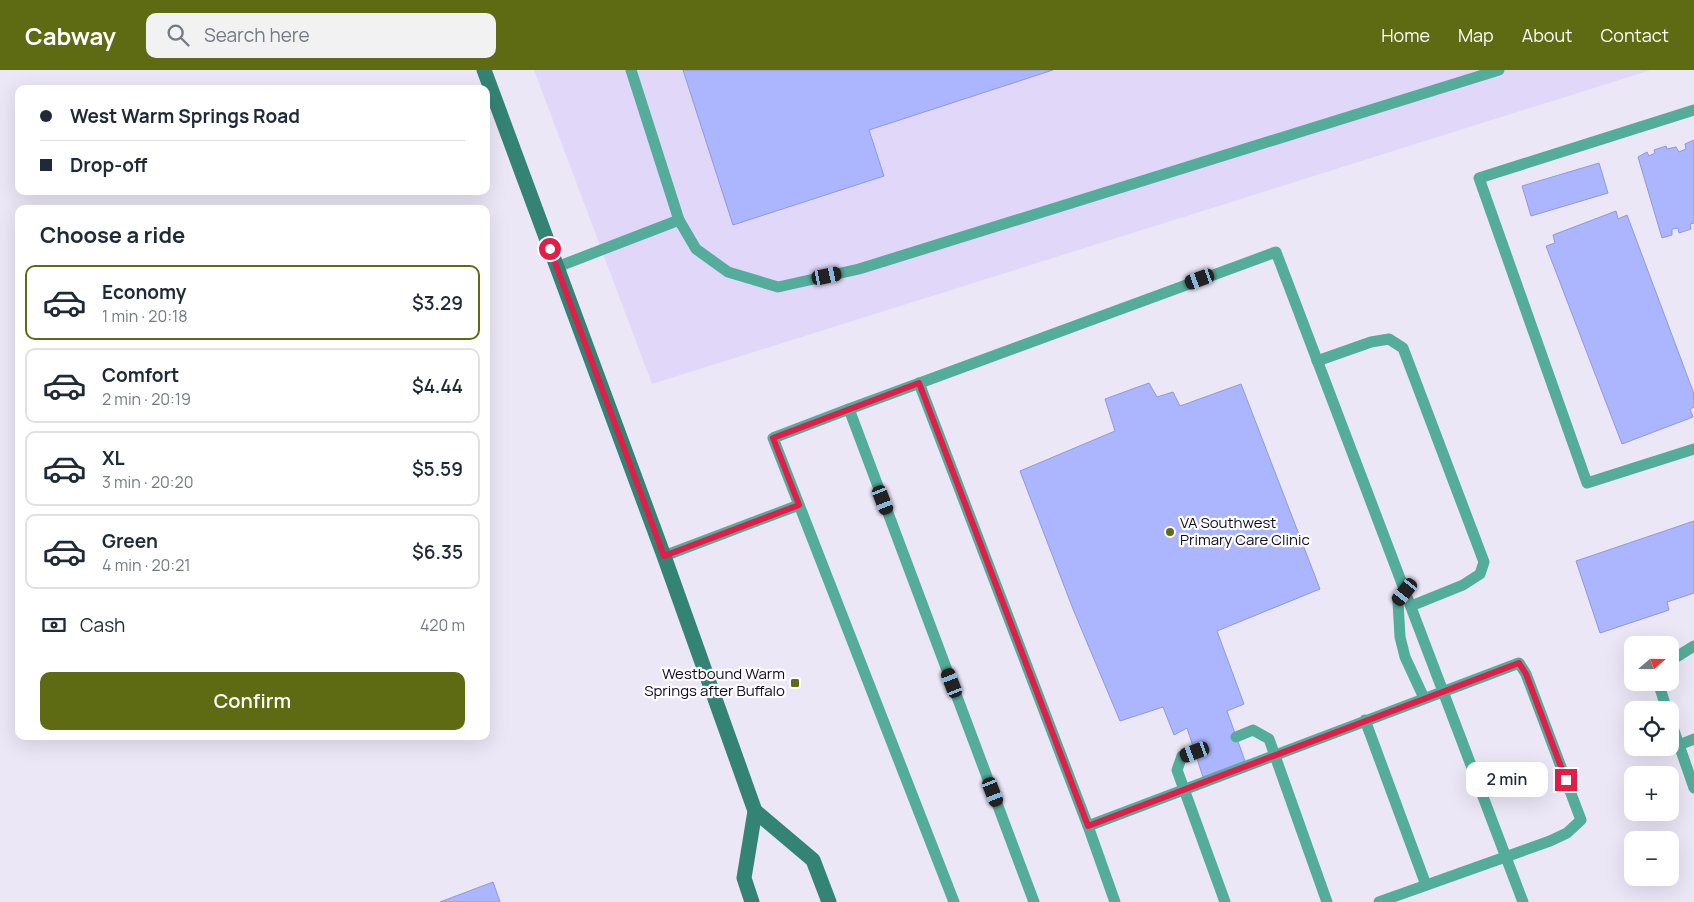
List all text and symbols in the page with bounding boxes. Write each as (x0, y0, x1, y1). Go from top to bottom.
search box (146, 13, 496, 58)
text: Cabway (25, 19, 116, 52)
icon: search (164, 21, 192, 49)
text: Search here (204, 22, 310, 48)
text: Home (1381, 23, 1430, 47)
text: Map (1458, 23, 1494, 47)
text: About (1522, 23, 1572, 47)
text: Contact (1600, 23, 1669, 47)
text: West Warm Springs Road (70, 103, 300, 129)
text: Drop-off (70, 152, 147, 178)
text: Choose a ride (40, 220, 185, 250)
route start (539, 238, 561, 260)
car (810, 266, 843, 286)
car (1183, 267, 1216, 291)
text: Economy (102, 279, 186, 305)
icon: car (42, 280, 87, 325)
text: $3.29 (412, 290, 463, 316)
text: 1 min · 20:18 (102, 305, 187, 327)
text: Comfort (102, 362, 179, 388)
icon: car (42, 363, 87, 408)
text: $4.44 (412, 373, 463, 399)
text: 2 min · 20:19 (102, 388, 191, 410)
text: XL (102, 445, 125, 471)
icon: car (42, 446, 87, 491)
text: $5.59 (412, 456, 463, 482)
text: 3 min · 20:20 (102, 471, 193, 493)
car (870, 483, 895, 517)
place label: VA Southwest Primary Care Clinic (1180, 512, 1310, 550)
marker: VA Southwest Primary Care Clinic (1164, 526, 1176, 538)
text: Green (102, 528, 158, 554)
icon: car (42, 529, 87, 574)
text: $6.35 (412, 539, 463, 565)
text: 4 min · 20:21 (102, 554, 191, 576)
car (1389, 576, 1420, 608)
icon: cash (40, 611, 68, 639)
text: Cash (80, 612, 125, 638)
text: 420 m (420, 614, 465, 636)
north arrow (1624, 636, 1679, 691)
map controls (1624, 636, 1679, 886)
place label: Westbound Warm Springs after Buffalo (644, 663, 785, 701)
car (939, 666, 964, 700)
button: Confirm (40, 672, 465, 730)
marker: Westbound Warm Springs after Buffalo (789, 677, 801, 689)
button: locate (1624, 701, 1679, 756)
car (1178, 740, 1211, 764)
callout: 2 min (1466, 762, 1548, 798)
button: + (1624, 766, 1679, 821)
text: 2 min (1487, 768, 1527, 790)
route end (1555, 769, 1577, 791)
car (980, 775, 1005, 809)
button: − (1624, 831, 1679, 886)

